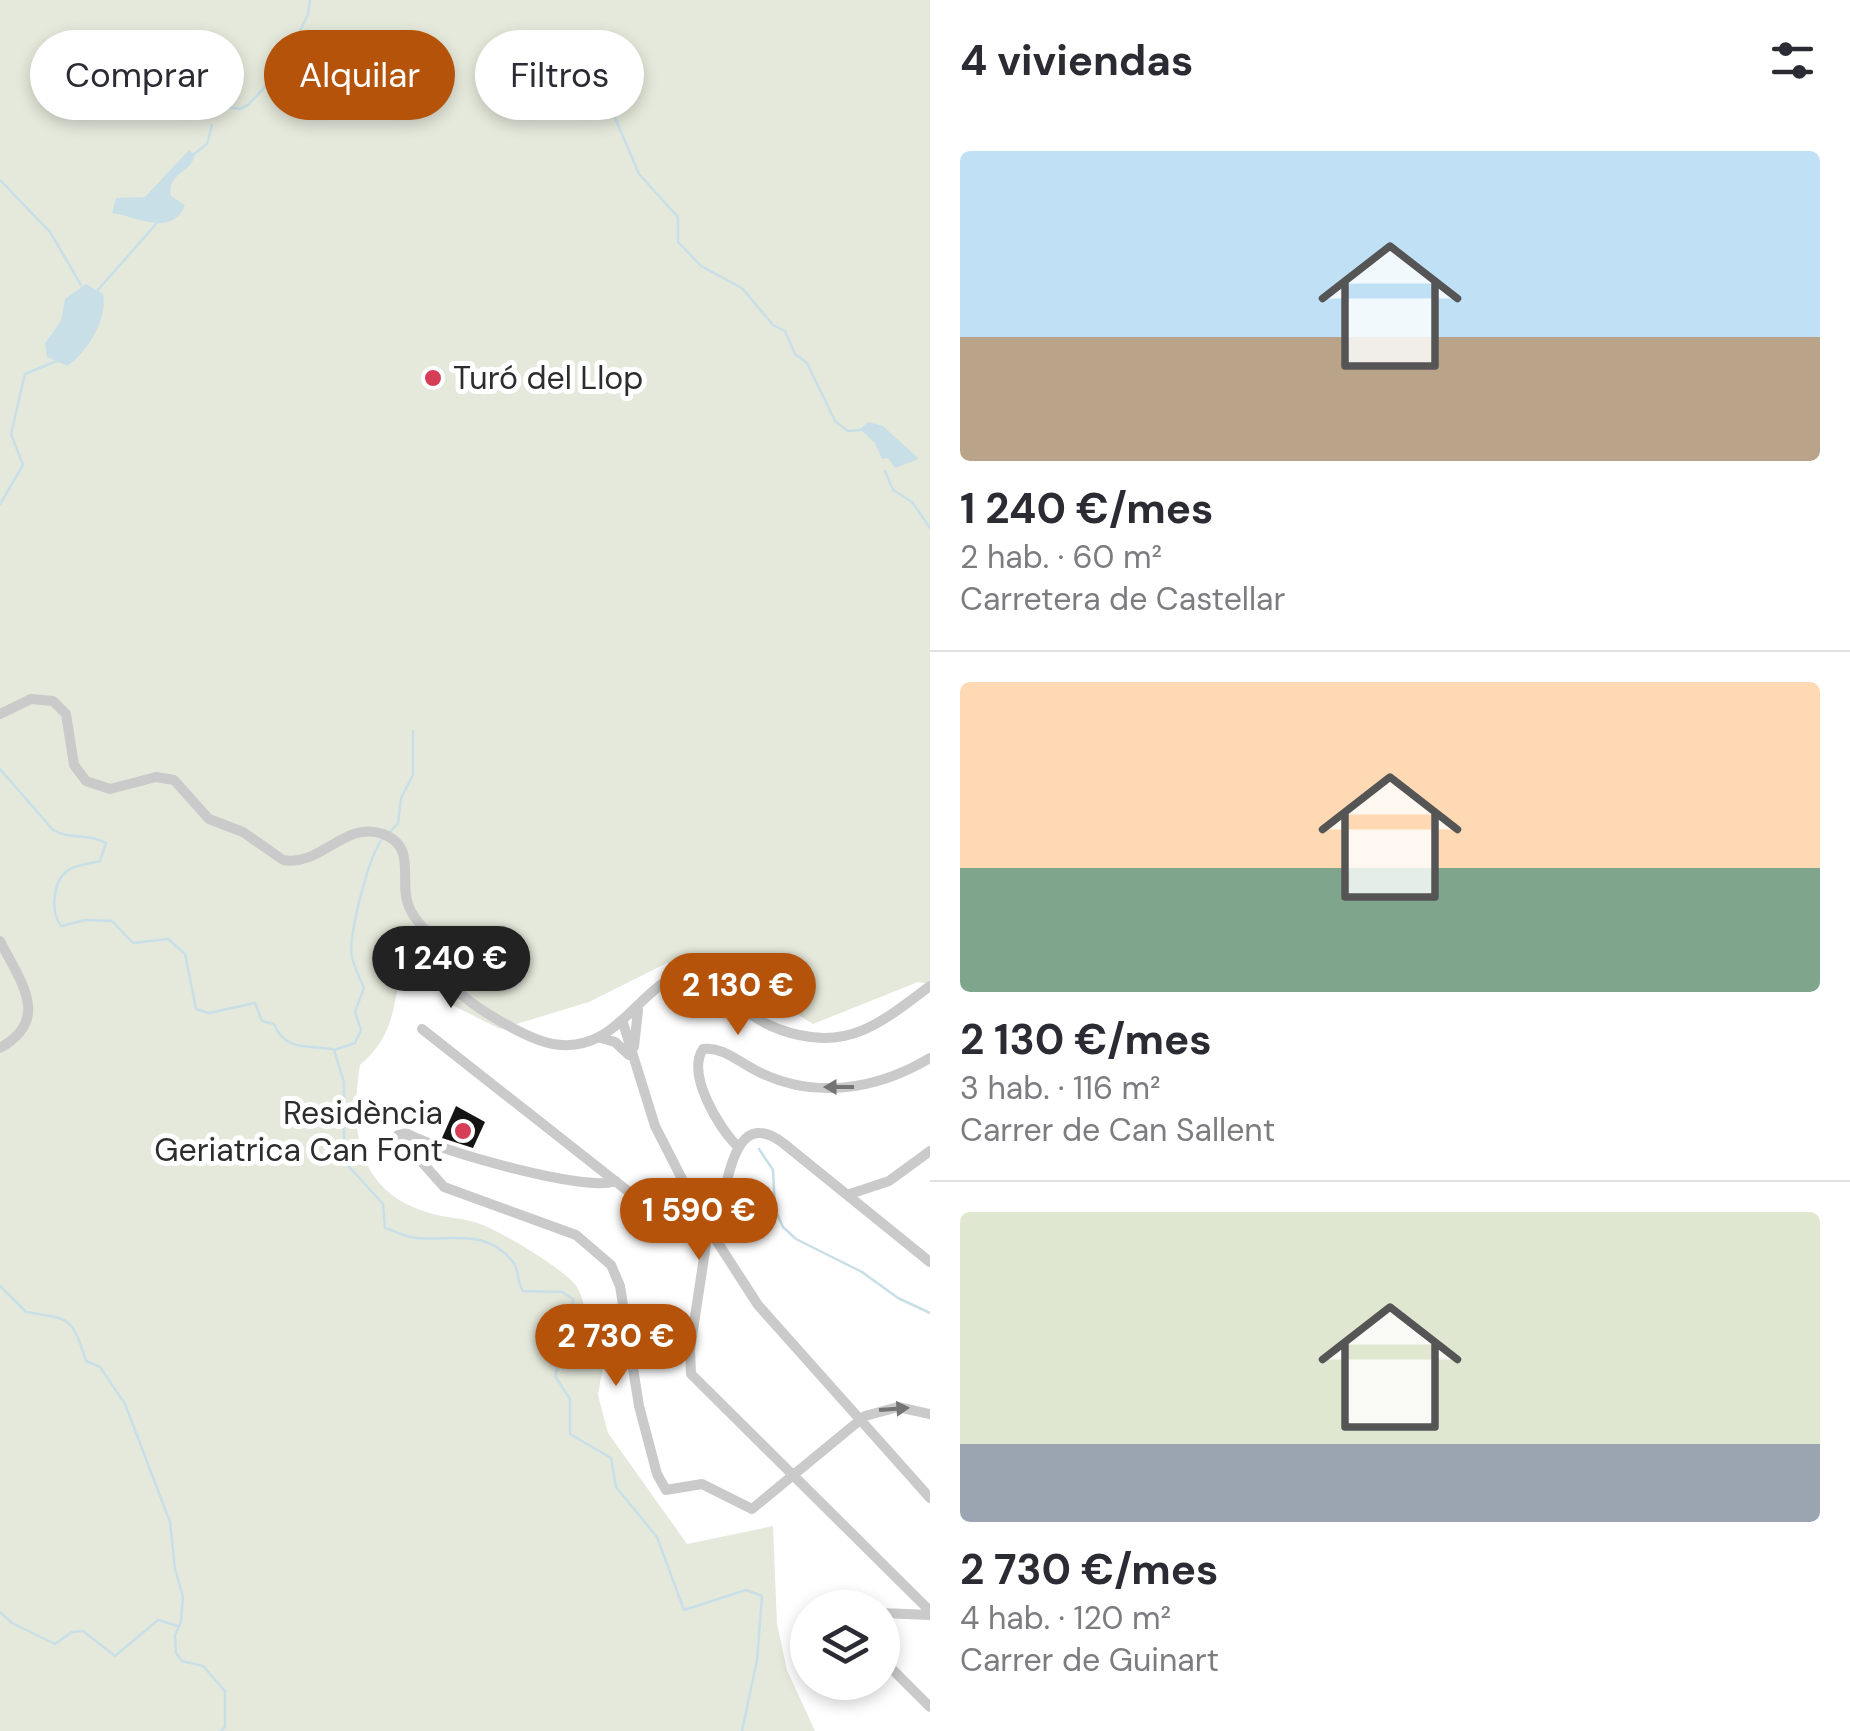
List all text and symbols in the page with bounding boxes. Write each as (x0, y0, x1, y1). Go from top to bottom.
chip: Comprar (30, 30, 244, 120)
chip: Alquilar (264, 30, 455, 120)
chip: Filtros (475, 30, 644, 120)
text: 4 viviendas (960, 33, 1193, 88)
icon: filters (1765, 33, 1820, 88)
icon: home (1300, 216, 1480, 396)
place label: Turó del Llop (453, 357, 643, 399)
marker: Turó del Llop (422, 367, 444, 389)
text: 1 240 €/mes (960, 481, 1213, 536)
text: 2 hab. · 60 m² (960, 536, 1162, 578)
text: Carretera de Castellar (960, 578, 1285, 620)
icon: home (1300, 747, 1480, 927)
pin: 1 240 € (359, 926, 543, 1011)
text: 1 240 € (394, 937, 508, 979)
pin: 2 130 € (646, 953, 830, 1038)
text: 2 130 € (682, 964, 794, 1006)
text: 2 130 €/mes (960, 1012, 1212, 1067)
text: 3 hab. · 116 m² (960, 1067, 1161, 1109)
one-way arrow (822, 1079, 854, 1095)
place label: Residència Geriatrica Can Font (154, 1092, 443, 1171)
text: Carrer de Can Sallent (960, 1109, 1275, 1151)
marker: Residència Geriatrica Can Font (452, 1120, 474, 1142)
pin: 1 590 € (607, 1178, 791, 1263)
text: 1 590 € (642, 1189, 756, 1231)
icon: home (1300, 1277, 1480, 1457)
pin: 2 730 € (524, 1304, 708, 1389)
text: 2 730 € (557, 1315, 675, 1357)
one-way arrow (879, 1401, 911, 1417)
text: 2 730 €/mes (960, 1542, 1218, 1597)
map controls (790, 1590, 900, 1700)
button: layers (790, 1590, 900, 1700)
text: 4 hab. · 120 m² (960, 1597, 1171, 1639)
text: Carrer de Guinart (960, 1639, 1219, 1681)

